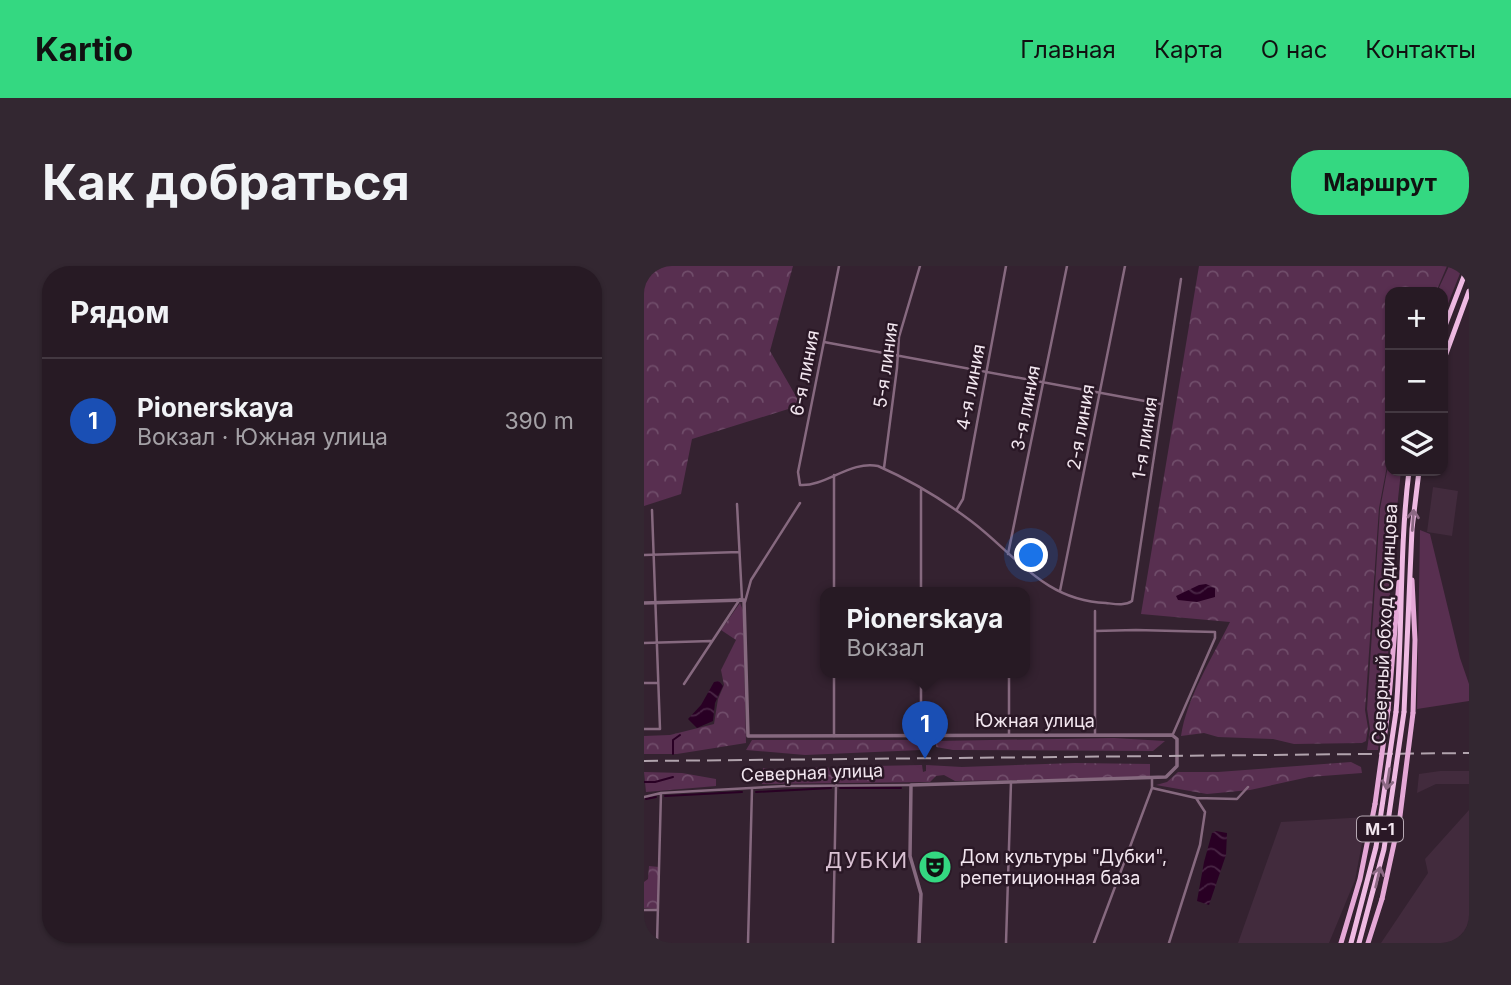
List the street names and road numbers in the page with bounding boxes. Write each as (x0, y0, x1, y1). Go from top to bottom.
street label: 5-я линия (869, 321, 902, 409)
street label: 6-я линия (786, 328, 823, 417)
street label: 4-я линия (952, 342, 989, 432)
street label: 3-я линия (1007, 363, 1044, 452)
street label: 2-я линия (1063, 382, 1098, 471)
street label: 1-я линия (1128, 395, 1161, 481)
street label: Северный обход Одинцова (1368, 503, 1401, 745)
street label: Южная улица (975, 710, 1095, 731)
street label: Северная улица (741, 760, 883, 785)
road number: М-1 (1357, 816, 1403, 842)

